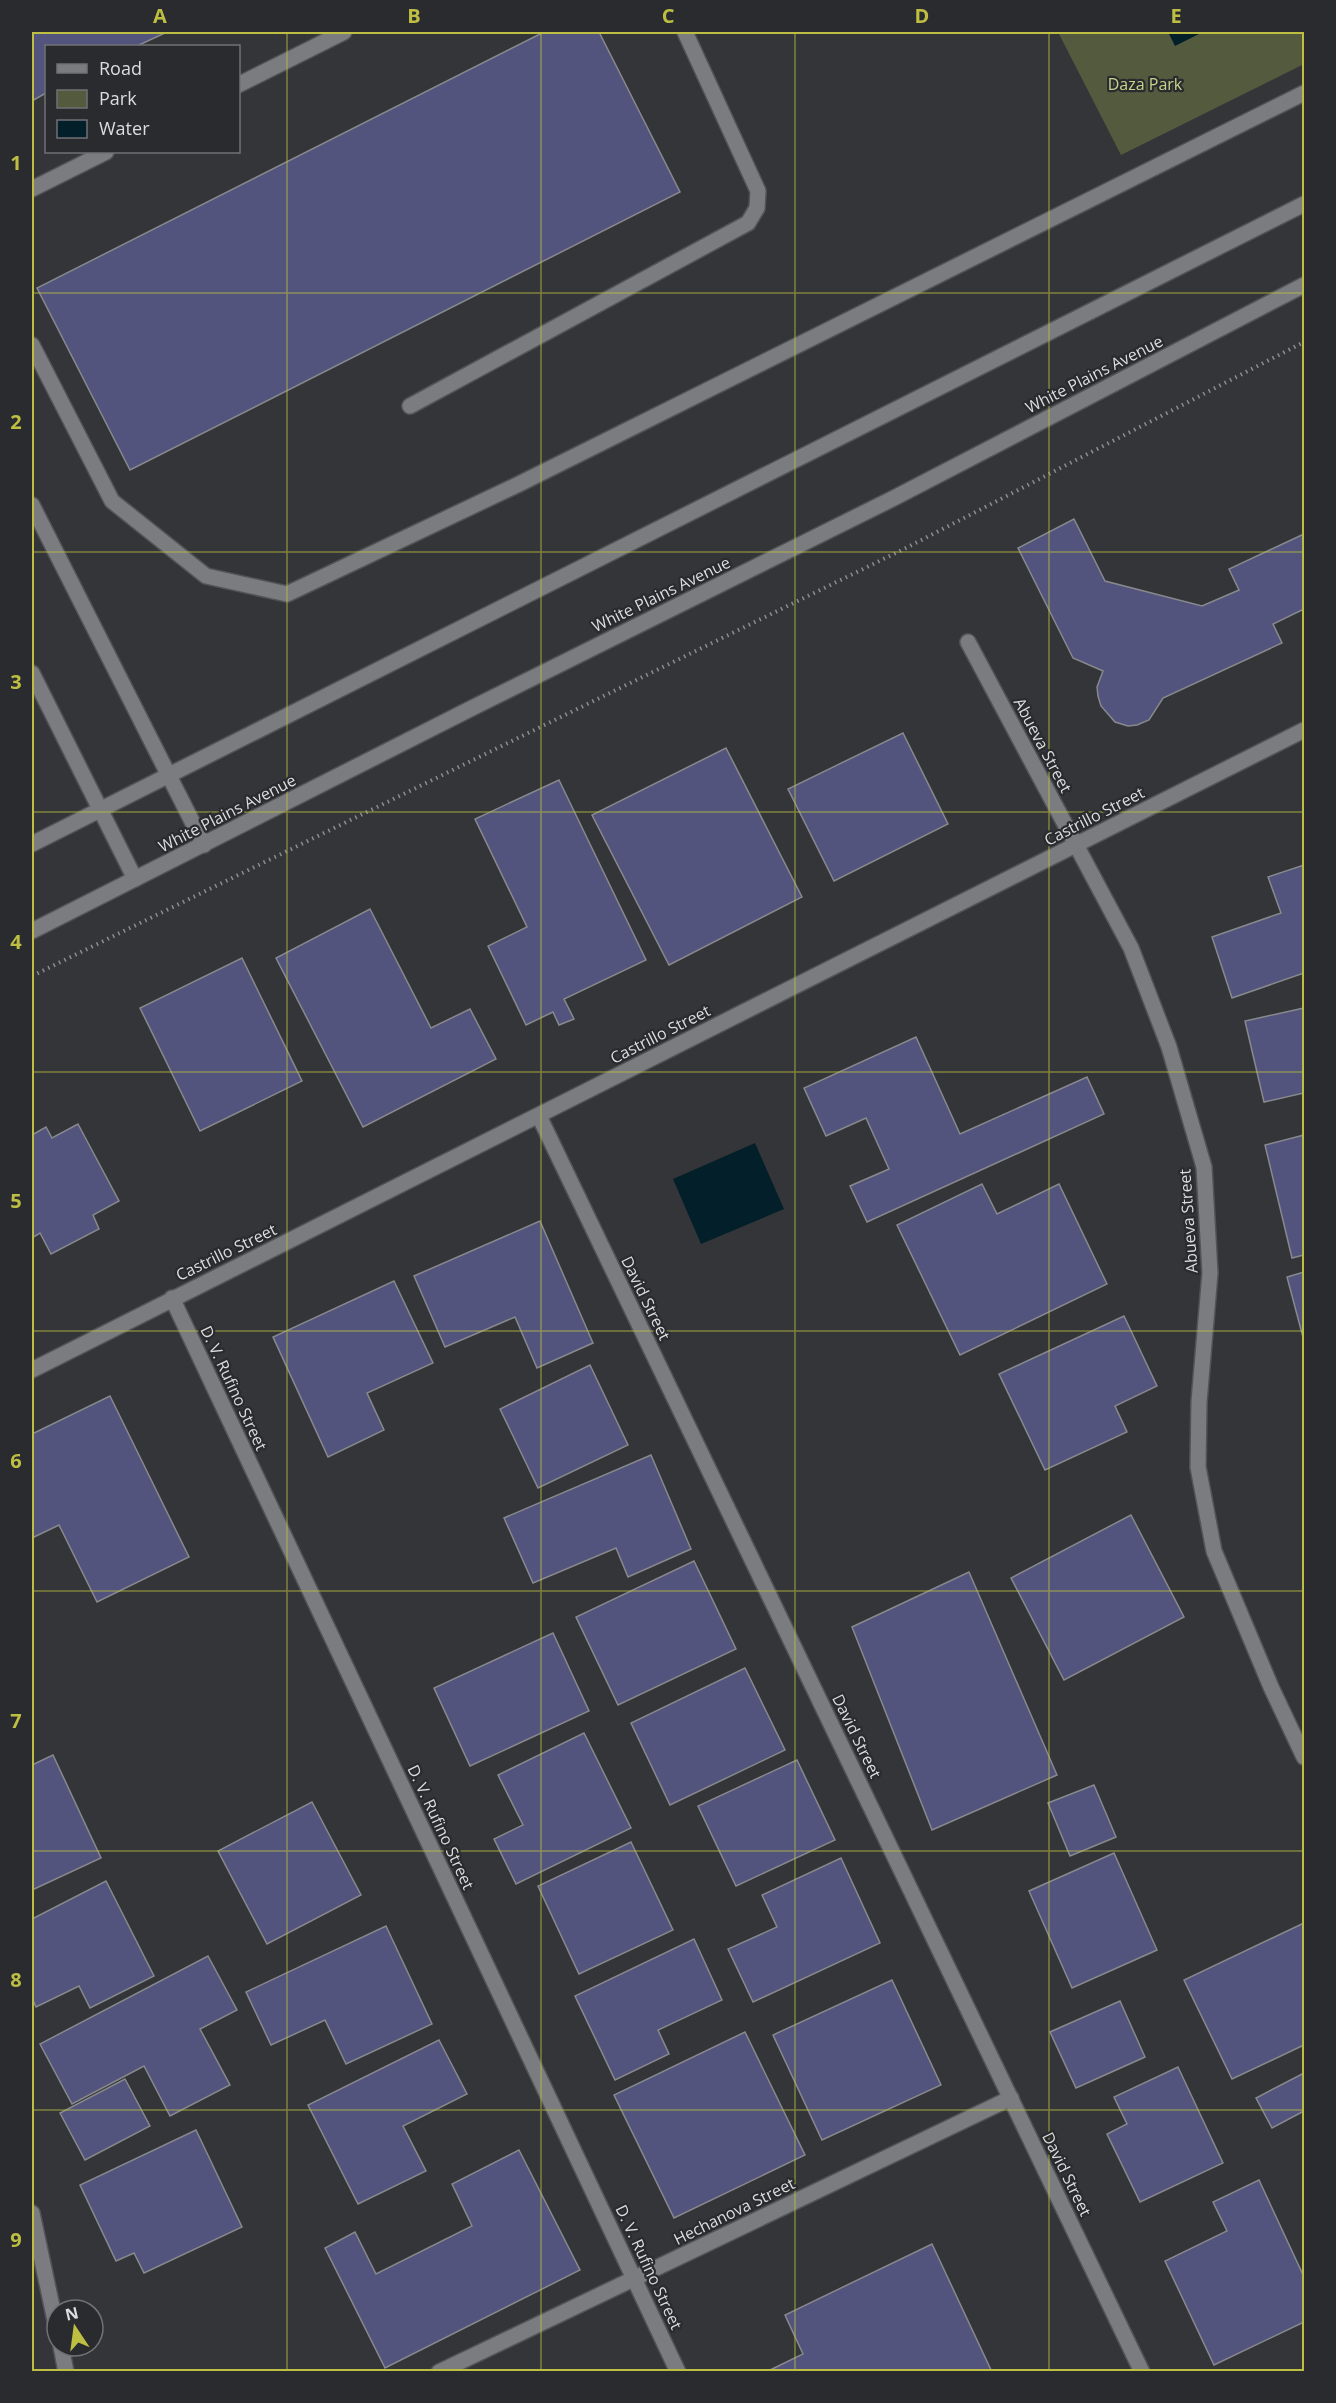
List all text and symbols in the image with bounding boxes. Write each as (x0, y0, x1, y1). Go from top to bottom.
text: A (153, 2, 167, 29)
text: B (407, 2, 421, 29)
text: C (662, 2, 675, 29)
text: D (915, 2, 929, 29)
text: E (1170, 2, 1182, 29)
legend (45, 45, 240, 153)
text: Road (99, 56, 142, 80)
park label: Daza Park (1108, 73, 1183, 95)
text: Park (99, 86, 137, 110)
text: Water (99, 116, 150, 140)
text: 1 (10, 149, 22, 176)
street label: White Plains Avenue (1022, 330, 1166, 418)
text: 2 (10, 408, 22, 435)
street label: White Plains Avenue (588, 551, 734, 637)
text: 3 (10, 668, 22, 695)
street label: Abueva Street (1009, 694, 1077, 797)
street label: White Plains Avenue (155, 769, 299, 857)
street label: Castrillo Street (1040, 781, 1148, 851)
text: 4 (10, 928, 22, 955)
street label: Castrillo Street (606, 999, 714, 1069)
street label: Abueva Street (1173, 1168, 1203, 1274)
text: 5 (10, 1187, 22, 1214)
street label: Castrillo Street (172, 1218, 280, 1286)
street label: David Street (616, 1252, 676, 1344)
street label: D. V. Rufino Street (195, 1322, 273, 1454)
text: 6 (10, 1447, 22, 1474)
street label: David Street (827, 1690, 887, 1782)
text: 7 (10, 1707, 22, 1734)
street label: D. V. Rufino Street (402, 1761, 480, 1893)
text: 8 (10, 1966, 22, 1993)
street label: David Street (1037, 2128, 1097, 2220)
street label: Hechanova Street (670, 2172, 799, 2250)
street label: D. V. Rufino Street (610, 2201, 688, 2333)
text: 9 (10, 2226, 22, 2253)
north arrow (45, 2298, 105, 2358)
text: N (63, 2301, 80, 2326)

